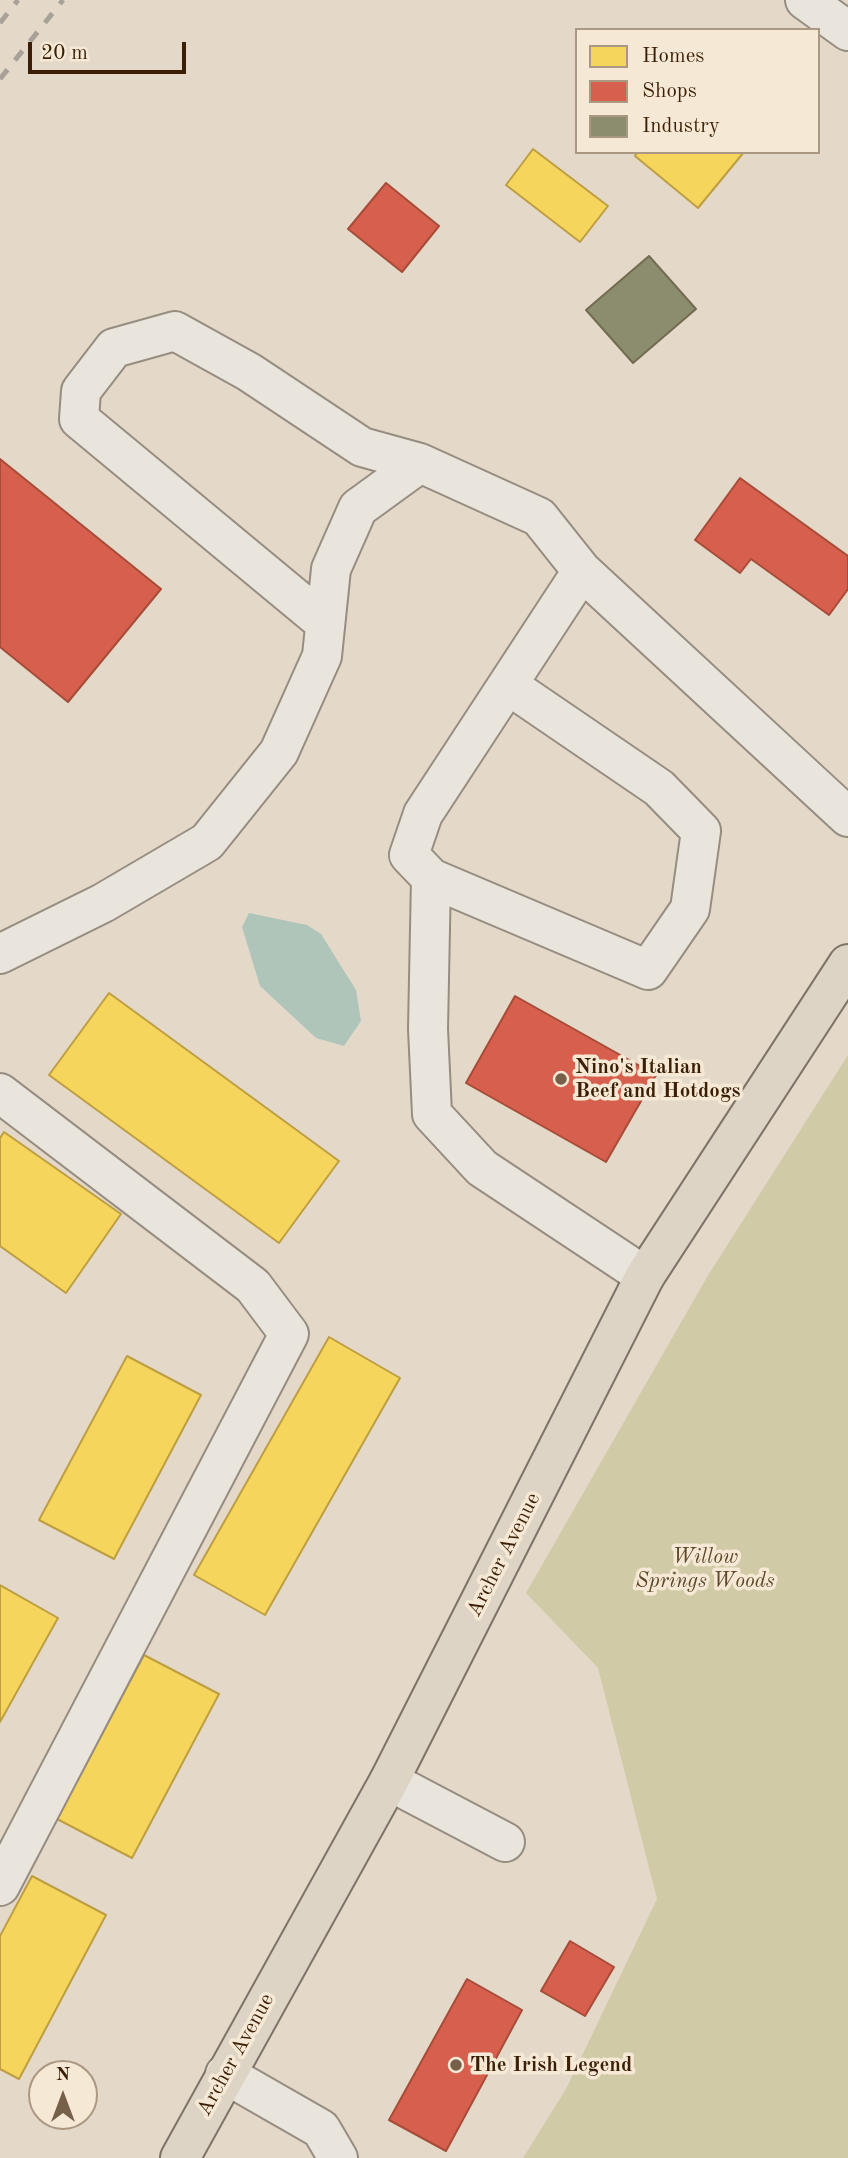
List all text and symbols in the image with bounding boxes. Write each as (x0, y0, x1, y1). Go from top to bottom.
scale bar (32, 28, 189, 72)
legend (575, 28, 820, 154)
text: 20 m (41, 43, 88, 64)
text: Homes (642, 46, 704, 67)
text: Shops (642, 81, 697, 102)
text: Industry (642, 116, 720, 137)
place label: Nino's Italian Beef and Hotdogs (575, 1054, 741, 1104)
marker: Nino's Italian Beef and Hotdogs (553, 1071, 569, 1087)
street label: Archer Avenue (462, 1489, 546, 1621)
park label: Willow Springs Woods (635, 1544, 775, 1594)
street label: Archer Avenue (192, 1989, 280, 2121)
place label: The Irish Legend (470, 2052, 632, 2078)
marker: The Irish Legend (448, 2057, 464, 2073)
north arrow (28, 2060, 98, 2130)
text: N (56, 2066, 70, 2085)

